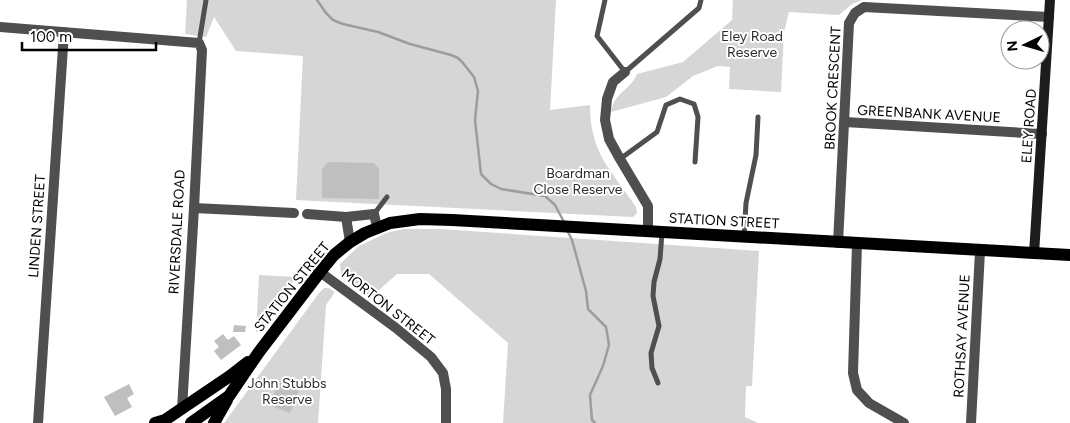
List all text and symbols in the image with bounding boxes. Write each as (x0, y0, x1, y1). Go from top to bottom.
scale bar (22, 20, 156, 52)
north arrow (1000, 20, 1050, 70)
street label: BROOK CRESCENT (821, 26, 845, 150)
text: 100 m (30, 28, 72, 46)
park label: Eley Road Reserve (721, 28, 783, 61)
text: N (1004, 40, 1021, 52)
street label: ELEY ROAD (1018, 88, 1040, 164)
street label: GREENBANK AVENUE (857, 102, 1001, 126)
park label: Boardman Close Reserve (534, 165, 623, 198)
street label: RIVERSDALE ROAD (165, 169, 189, 295)
street label: LINDEN STREET (25, 174, 49, 278)
street label: STATION STREET (668, 210, 780, 232)
street label: STATION STREET (251, 238, 334, 335)
street label: MORTON STREET (338, 265, 438, 349)
street label: ROTHSAY AVENUE (950, 274, 974, 398)
park label: John Stubbs Reserve (247, 375, 327, 408)

